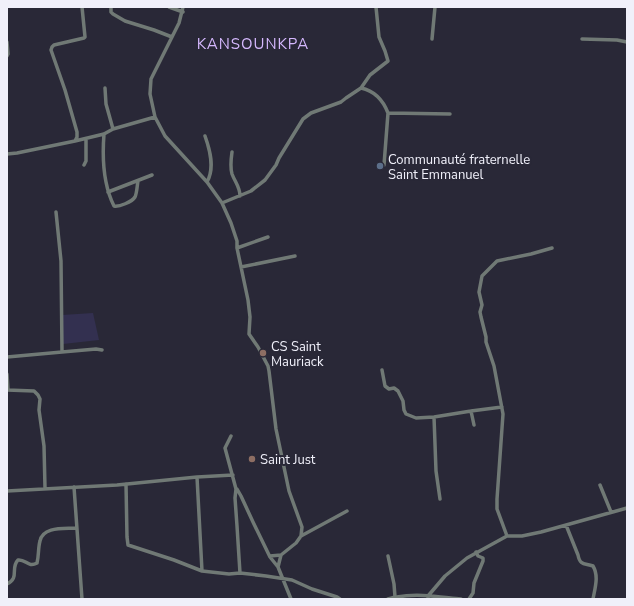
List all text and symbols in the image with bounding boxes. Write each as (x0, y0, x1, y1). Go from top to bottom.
district label: KANSOUNKPA (197, 34, 309, 54)
place label: Communauté fraternelle Saint Emmanuel (388, 151, 530, 184)
marker: Communauté fraternelle Saint Emmanuel (375, 161, 385, 171)
place label: CS Saint Mauriack (271, 338, 324, 371)
marker: CS Saint Mauriack (258, 348, 268, 358)
place label: Saint Just (260, 451, 316, 469)
marker: Saint Just (247, 454, 257, 464)

